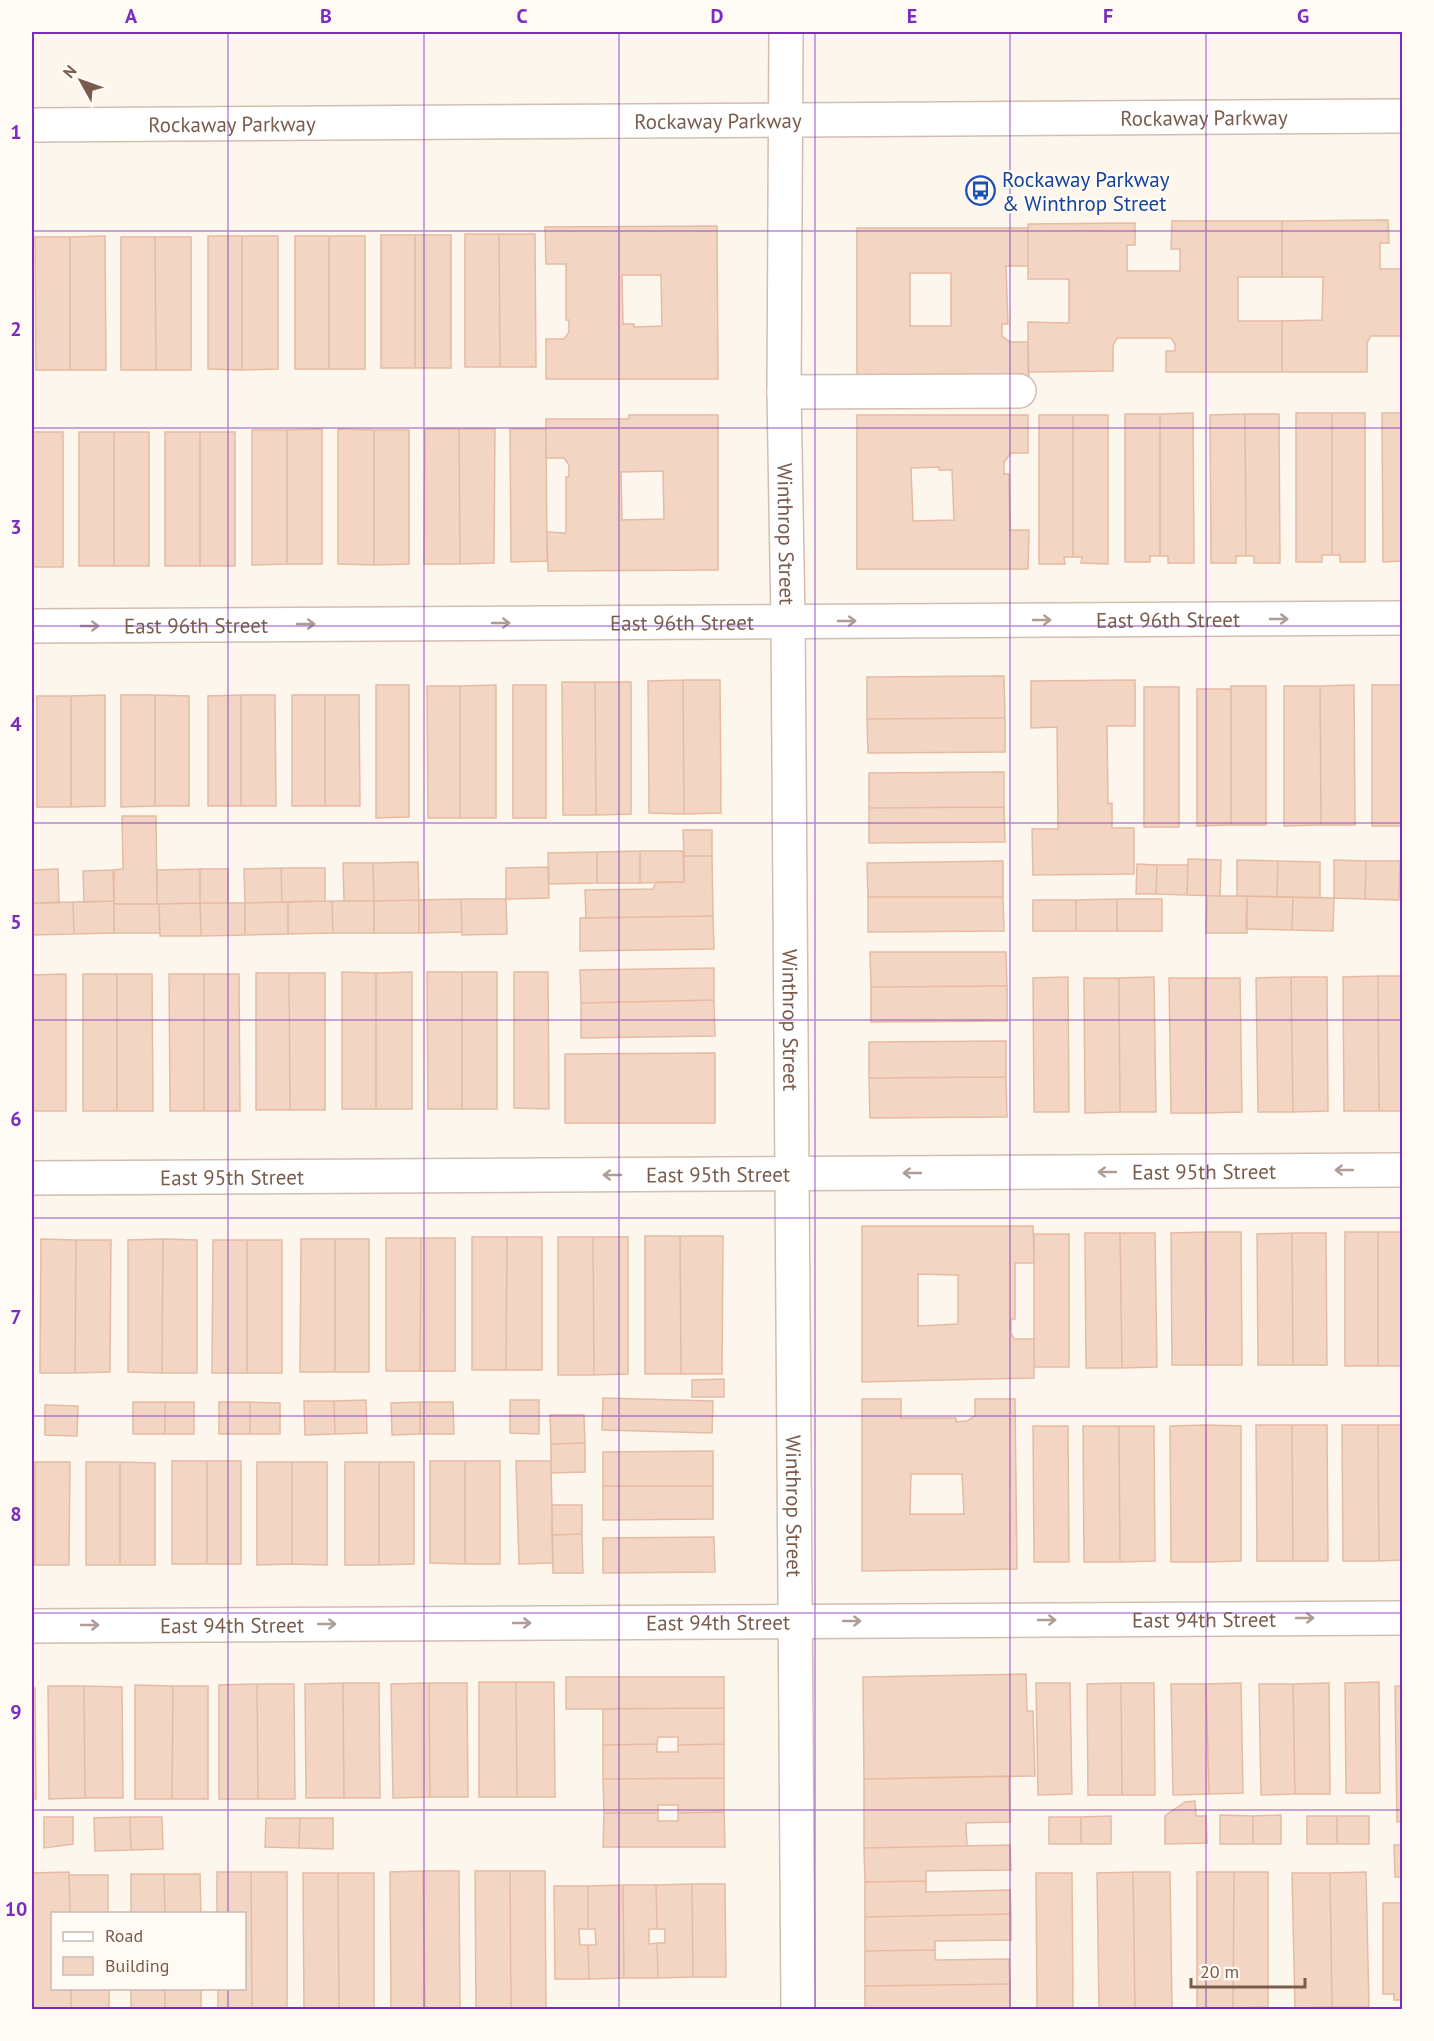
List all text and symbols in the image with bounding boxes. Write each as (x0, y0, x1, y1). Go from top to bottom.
text: A (125, 3, 138, 29)
text: B (320, 3, 332, 29)
text: C (516, 3, 528, 29)
text: D (711, 3, 724, 29)
text: E (907, 3, 917, 29)
text: F (1103, 3, 1113, 29)
text: G (1297, 3, 1309, 29)
north arrow (51, 51, 111, 111)
text: N (58, 61, 81, 82)
street label: Rockaway Parkway (1120, 103, 1288, 131)
street label: Rockaway Parkway (634, 106, 802, 135)
street label: Rockaway Parkway (148, 110, 316, 138)
text: 1 (10, 119, 22, 145)
place label: Rockaway Parkway & Winthrop Street (1002, 166, 1170, 217)
bus stop icon: Rockaway Parkway & Winthrop Street (965, 175, 997, 207)
text: 2 (10, 316, 22, 342)
street label: Winthrop Street (772, 463, 801, 605)
text: 3 (10, 514, 22, 540)
street label: East 96th Street (1096, 605, 1240, 633)
street label: East 96th Street (610, 608, 754, 636)
street label: East 96th Street (124, 611, 268, 639)
one-way arrow (1268, 613, 1288, 625)
one-way arrow (1031, 614, 1051, 626)
one-way arrow (836, 615, 856, 627)
one-way arrow (490, 617, 510, 629)
one-way arrow (295, 618, 315, 630)
one-way arrow (79, 620, 99, 632)
text: 4 (10, 711, 22, 737)
text: 5 (10, 909, 22, 935)
street label: Winthrop Street (777, 949, 805, 1091)
text: 6 (10, 1106, 22, 1132)
street label: East 95th Street (1132, 1157, 1276, 1185)
street label: East 95th Street (646, 1160, 790, 1188)
street label: East 95th Street (160, 1163, 304, 1191)
one-way arrow (1335, 1164, 1355, 1176)
one-way arrow (1098, 1166, 1118, 1178)
one-way arrow (903, 1167, 923, 1179)
one-way arrow (603, 1169, 623, 1181)
text: 7 (10, 1304, 22, 1330)
street label: Winthrop Street (780, 1435, 808, 1577)
text: 8 (10, 1501, 22, 1527)
street label: East 94th Street (1132, 1605, 1276, 1633)
street label: East 94th Street (646, 1608, 790, 1636)
street label: East 94th Street (160, 1611, 304, 1639)
one-way arrow (1294, 1612, 1314, 1624)
one-way arrow (1036, 1614, 1056, 1625)
one-way arrow (841, 1615, 861, 1627)
one-way arrow (511, 1617, 531, 1629)
one-way arrow (316, 1618, 336, 1630)
one-way arrow (79, 1619, 99, 1631)
text: 9 (10, 1699, 22, 1725)
text: 10 (5, 1896, 27, 1922)
legend (51, 1912, 246, 1990)
text: Road (105, 1924, 143, 1947)
scale bar (1191, 1951, 1305, 1989)
text: Building (105, 1954, 169, 1977)
text: 20 m (1200, 1960, 1239, 1983)

